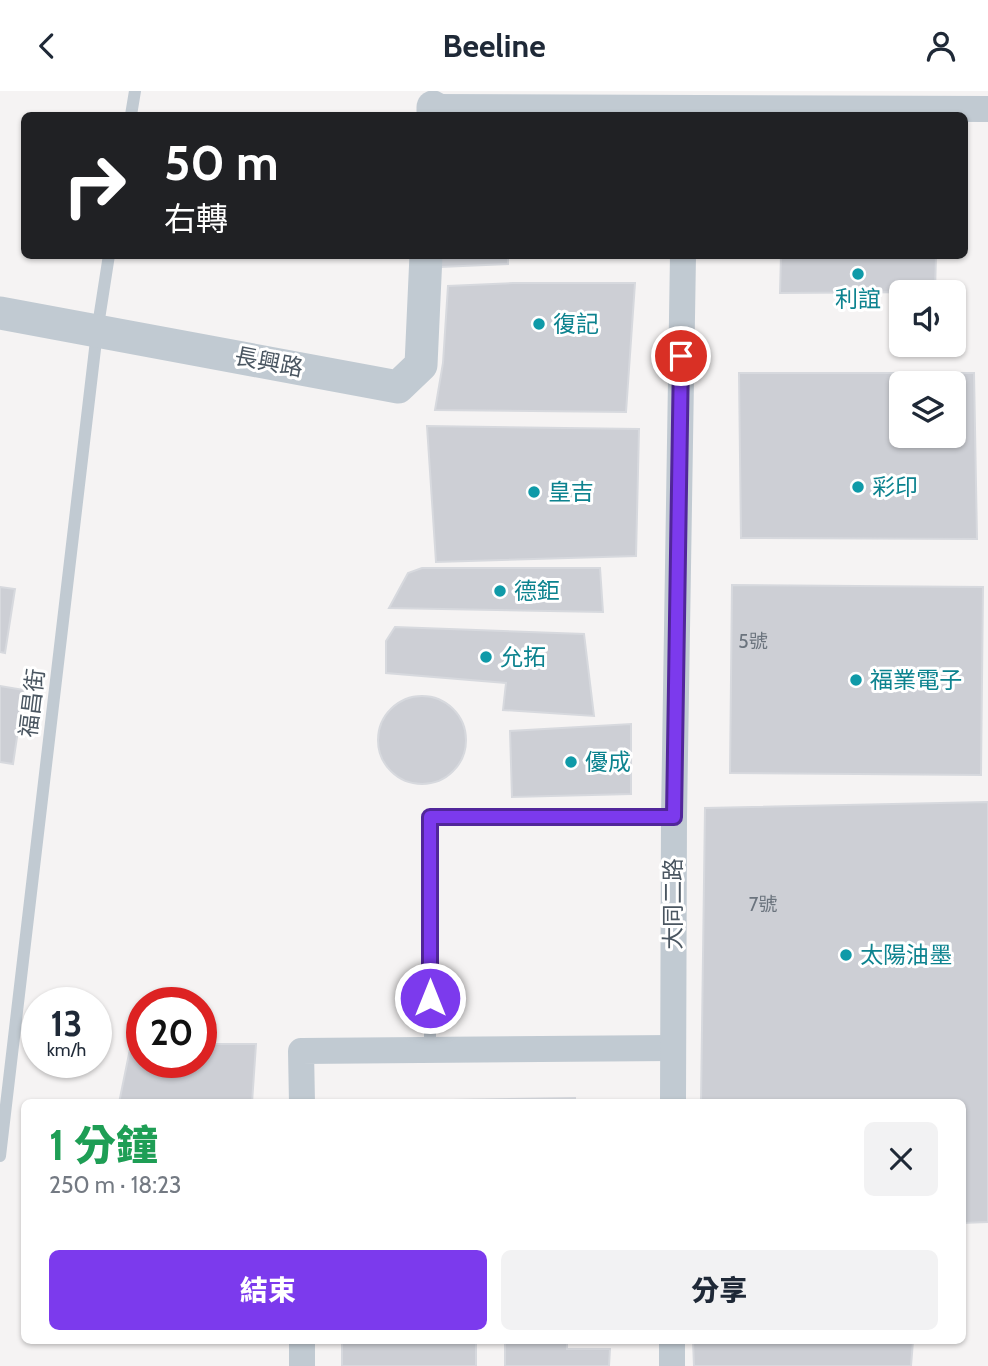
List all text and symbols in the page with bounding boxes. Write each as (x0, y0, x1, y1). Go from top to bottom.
text: Beeline (442, 26, 546, 65)
icon: back (28, 27, 66, 65)
icon: person (922, 27, 960, 65)
text: 50 m (164, 133, 279, 192)
icon: right (49, 140, 140, 231)
text: 右轉 (164, 199, 228, 238)
marker: 利誼 (850, 266, 866, 282)
map controls (889, 280, 966, 448)
button: sound (889, 280, 966, 357)
place label: 利誼 (835, 285, 881, 313)
place label: 復記 (553, 310, 599, 338)
marker: 復記 (531, 316, 547, 332)
pin (651, 326, 711, 386)
icon: arrive (662, 337, 700, 375)
street label: 長興路 (232, 342, 306, 382)
button: layers (889, 371, 966, 448)
place label: 彩印 (872, 473, 918, 501)
place label: 皇吉 (548, 478, 594, 506)
marker: 彩印 (850, 479, 866, 495)
marker: 皇吉 (526, 484, 542, 500)
place label: 德鉅 (514, 577, 560, 605)
marker: 德鉅 (492, 583, 508, 599)
house number: 5號 (738, 630, 768, 653)
place label: 允拓 (500, 643, 546, 671)
marker: 允拓 (478, 649, 494, 665)
place label: 福業電子 (870, 666, 962, 694)
street label: 福昌街 (14, 667, 50, 739)
marker: 福業電子 (848, 672, 864, 688)
place label: 優成 (585, 748, 631, 776)
marker: 優成 (563, 754, 579, 770)
street label: 大同二路 (659, 858, 687, 950)
house number: 7號 (749, 893, 777, 916)
place label: 太陽油墨 (860, 941, 952, 969)
marker: 太陽油墨 (838, 947, 854, 963)
position arrow (393, 961, 467, 1035)
speed limit sign: 20 (126, 987, 217, 1078)
text: 13 (51, 1002, 82, 1045)
text: km/h (47, 1039, 86, 1061)
text: 1 分鐘 (49, 1119, 158, 1171)
button: close (864, 1122, 938, 1196)
text: 250 m · 18:23 (49, 1171, 181, 1199)
button: 結束 (49, 1250, 487, 1330)
button: 分享 (501, 1250, 938, 1330)

